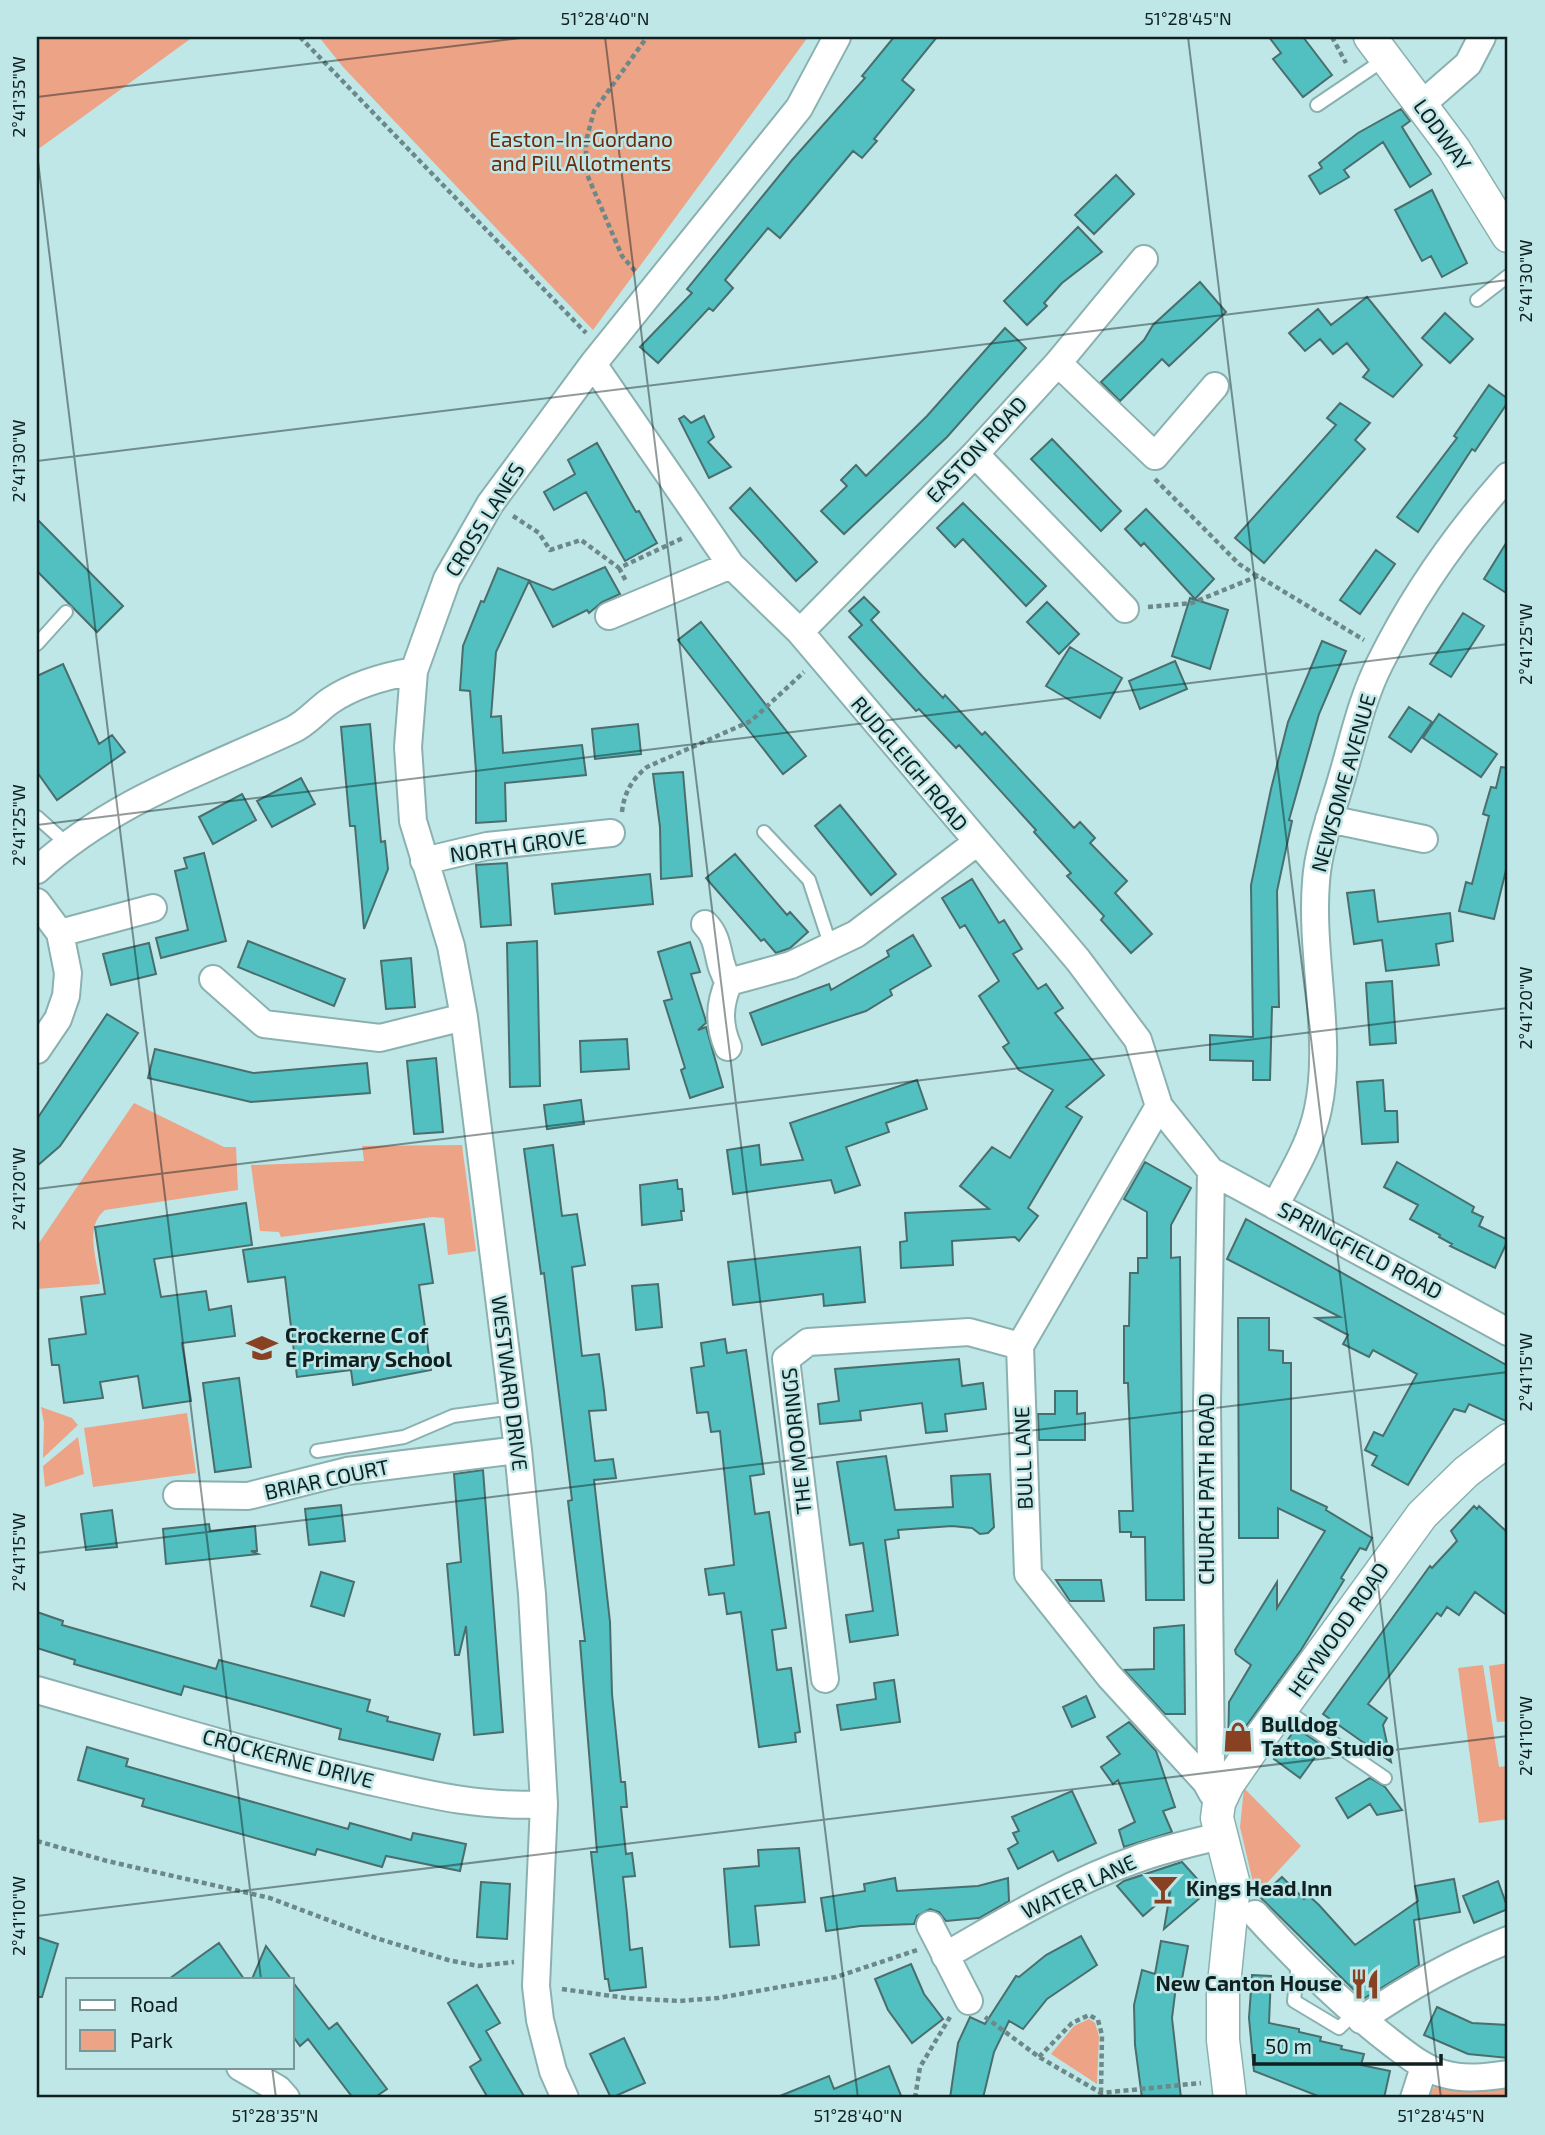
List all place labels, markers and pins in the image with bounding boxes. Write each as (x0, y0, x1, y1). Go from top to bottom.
place label: Crockerne C of E Primary School (285, 1322, 452, 1372)
school or university icon: Crockerne C of E Primary School (245, 1331, 279, 1365)
place label: Bulldog Tattoo Studio (1261, 1711, 1394, 1760)
shop icon: Bulldog Tattoo Studio (1221, 1720, 1255, 1754)
bar icon: Kings Head Inn (1146, 1872, 1180, 1906)
place label: Kings Head Inn (1186, 1875, 1332, 1900)
restaurant icon: New Canton House (1348, 1967, 1382, 2001)
place label: New Canton House (1156, 1970, 1342, 1995)

